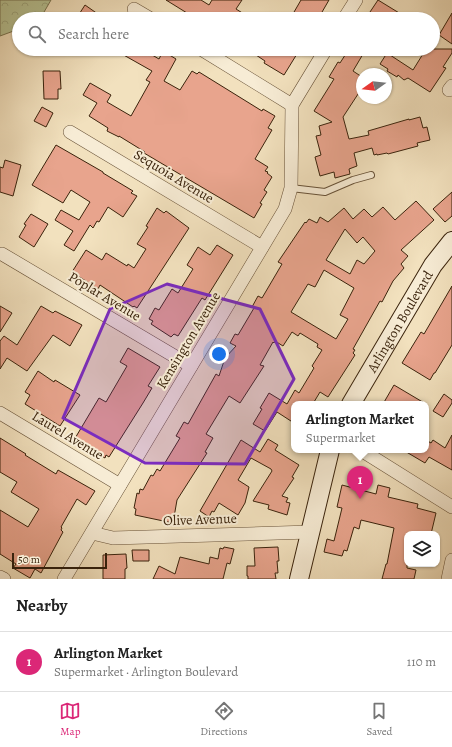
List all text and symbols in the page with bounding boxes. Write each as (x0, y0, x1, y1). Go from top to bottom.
search box (12, 12, 440, 56)
icon: search (26, 23, 48, 45)
text: Search here (58, 24, 129, 44)
north arrow (356, 68, 392, 104)
street label: Sequoia Avenue (130, 145, 217, 208)
street label: Poplar Avenue (65, 267, 144, 325)
street label: Arlington Boulevard (362, 267, 438, 377)
street label: Kensington Avenue (152, 288, 225, 392)
your location (209, 344, 229, 364)
popup (291, 401, 429, 453)
street label: Laurel Avenue (28, 407, 107, 464)
text: Arlington Market (306, 409, 414, 429)
text: Supermarket (306, 429, 376, 446)
pin: 1 (347, 466, 373, 499)
street label: Olive Avenue (163, 509, 237, 530)
map controls (404, 531, 440, 567)
button: layers (404, 531, 440, 567)
scale bar (12, 551, 107, 570)
text: 50 m (18, 552, 40, 567)
text: Nearby (16, 594, 67, 617)
text: Arlington Market (54, 643, 162, 663)
text: 1 (27, 653, 31, 670)
text: 110 m (407, 653, 436, 670)
text: Supermarket · Arlington Boulevard (54, 663, 238, 680)
tab: Map (59, 700, 81, 739)
tab: Directions (200, 700, 248, 739)
tab: Saved (366, 700, 393, 739)

